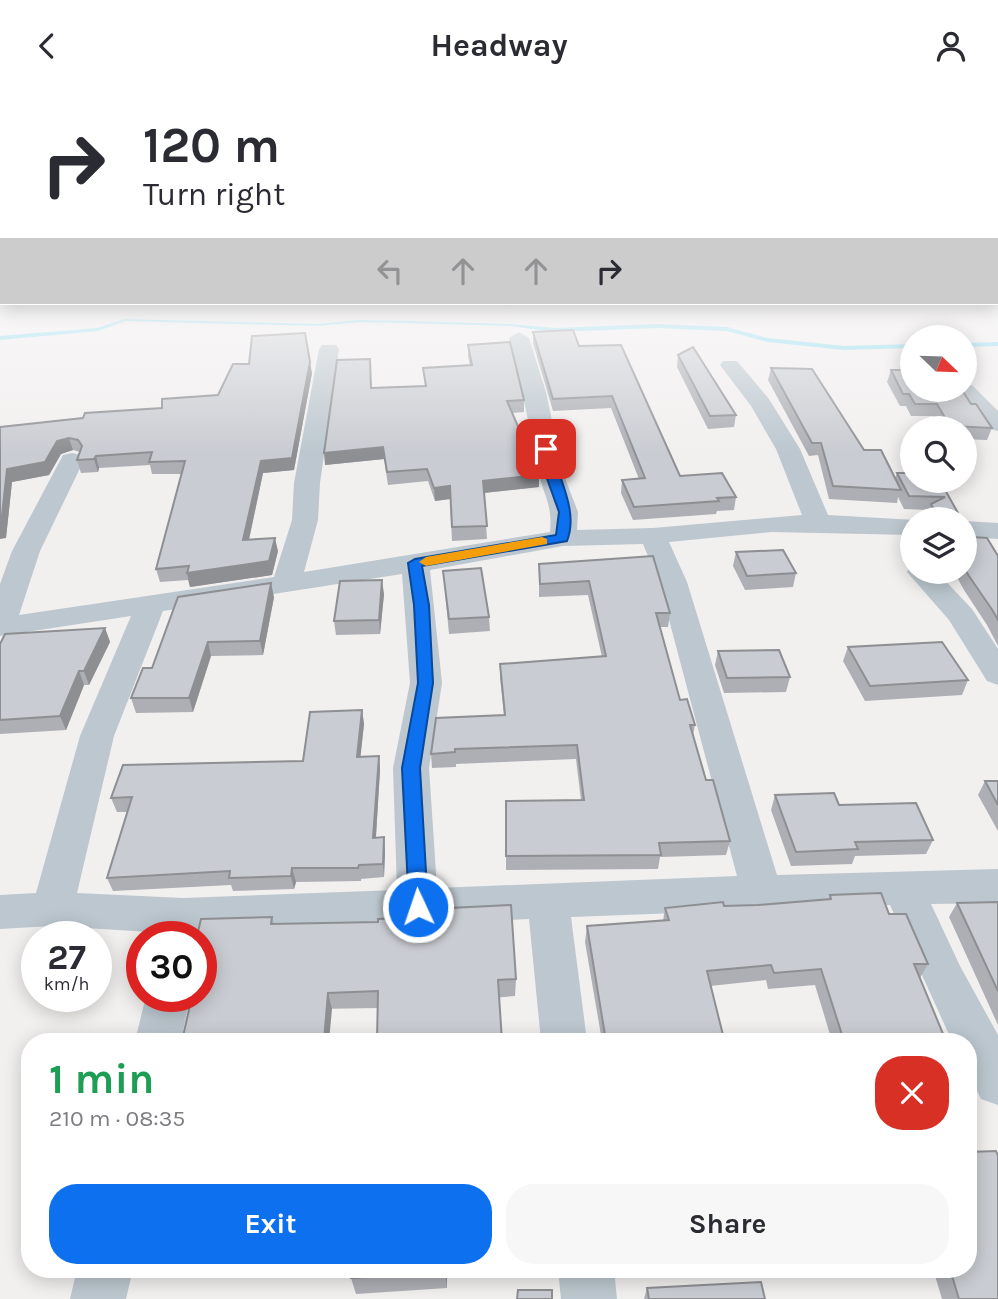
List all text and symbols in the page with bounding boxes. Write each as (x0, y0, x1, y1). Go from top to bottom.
icon: back (28, 27, 66, 65)
text: Headway (431, 27, 568, 64)
icon: person (932, 27, 970, 65)
text: 120 m (143, 117, 280, 174)
icon: right (28, 119, 119, 210)
text: Turn right (143, 176, 285, 213)
icon: left (371, 252, 409, 290)
icon: ahead (444, 252, 482, 290)
icon: ahead (517, 252, 555, 290)
icon: right (590, 252, 628, 290)
north arrow (900, 325, 976, 403)
map controls (900, 325, 977, 584)
button: search (900, 416, 977, 493)
pin (516, 419, 576, 479)
icon: arrive (527, 430, 565, 468)
button: layers (900, 507, 977, 584)
position arrow (381, 870, 455, 944)
speed limit sign: 30 (126, 921, 217, 1012)
text: 27 (47, 937, 86, 978)
text: km/h (44, 973, 89, 995)
text: 1 min (49, 1054, 154, 1104)
button: close (875, 1056, 949, 1130)
text: 210 m · 08:35 (49, 1105, 185, 1132)
button: Exit (49, 1184, 492, 1264)
button: Share (506, 1184, 949, 1264)

